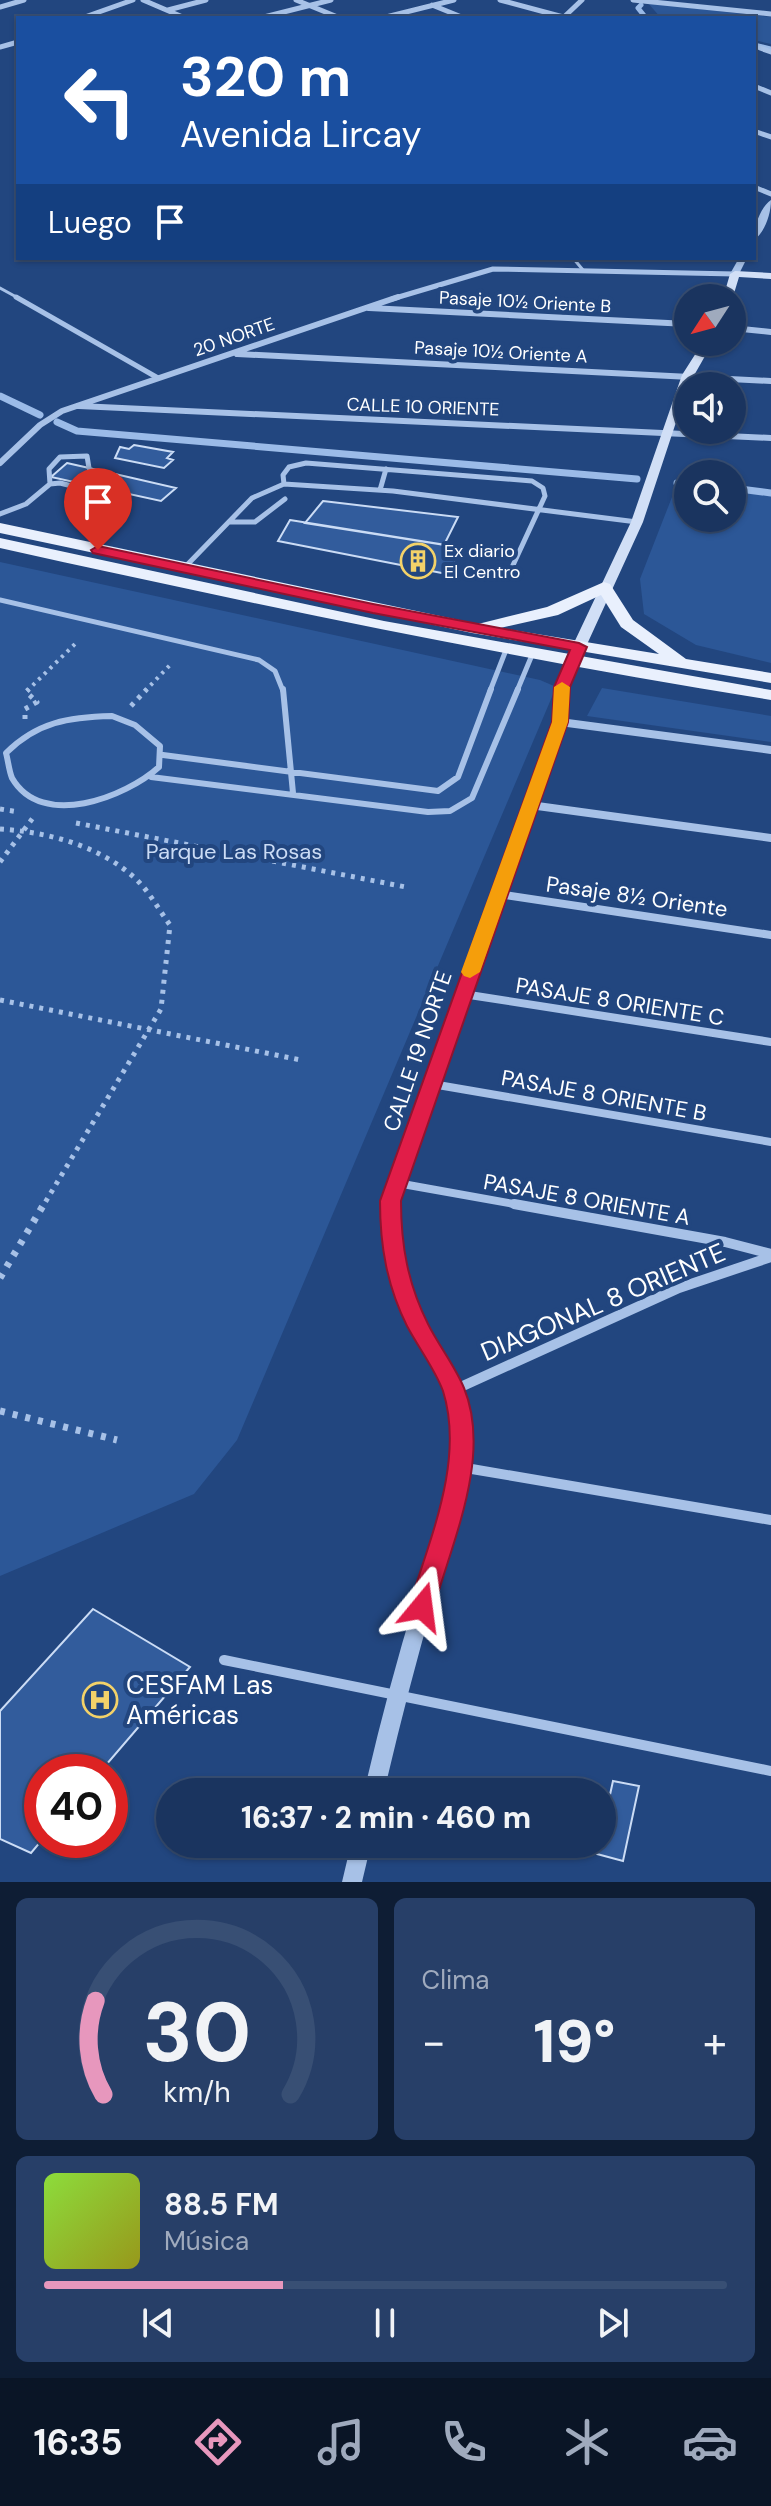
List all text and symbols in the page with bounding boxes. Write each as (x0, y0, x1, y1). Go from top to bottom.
text: 320 m (180, 40, 351, 113)
icon: left (48, 48, 152, 152)
text: Avenida Lircay (180, 111, 422, 158)
icon: arrive (148, 200, 192, 244)
text: Luego (48, 203, 132, 242)
north arrow (674, 284, 746, 356)
map controls (674, 284, 746, 532)
street label: Pasaje 10½ Oriente B (438, 286, 612, 318)
street label: 20 NORTE (190, 312, 278, 362)
street label: Pasaje 10½ Oriente A (414, 335, 588, 369)
button: sound (674, 372, 746, 444)
street label: CALLE 10 ORIENTE (346, 392, 500, 422)
button: search (674, 460, 746, 532)
pin (64, 468, 132, 550)
icon: arrive (76, 480, 120, 524)
place label: Ex diario El Centro (444, 539, 520, 584)
building icon: Ex diario El Centro (399, 542, 437, 580)
park label: Parque Las Rosas (146, 837, 322, 866)
street label: Pasaje 8½ Oriente (544, 869, 730, 924)
street label: CALLE 19 NORTE (376, 967, 459, 1135)
street label: PASAJE 8 ORIENTE C (514, 971, 726, 1032)
street label: PASAJE 8 ORIENTE B (499, 1063, 709, 1128)
street label: PASAJE 8 ORIENTE A (481, 1167, 693, 1232)
street label: DIAGONAL 8 ORIENTE (476, 1235, 730, 1369)
position arrow (380, 1565, 464, 1649)
place label: CESFAM Las Américas (126, 1668, 273, 1732)
hospital icon: CESFAM Las Américas (81, 1681, 119, 1719)
speed limit sign: 40 (24, 1754, 128, 1858)
text: 16:37 · 2 min · 460 m (241, 1798, 531, 1837)
text: Clima (422, 1963, 490, 1997)
text: 30 (142, 1978, 251, 2087)
text: 19° (533, 2002, 615, 2081)
text: − (422, 2013, 446, 2071)
text: + (703, 2013, 727, 2071)
text: km/h (163, 2074, 231, 2111)
text: 88.5 FM (164, 2185, 279, 2224)
text: Música (164, 2224, 249, 2258)
icon: previous (136, 2301, 180, 2345)
icon: pause (363, 2301, 407, 2345)
icon: next (591, 2301, 635, 2345)
icon: directions (190, 2414, 246, 2470)
icon: music (313, 2414, 369, 2470)
icon: phone (436, 2414, 492, 2470)
icon: climate (559, 2414, 615, 2470)
icon: car (682, 2414, 738, 2470)
text: 16:35 (33, 2419, 123, 2466)

